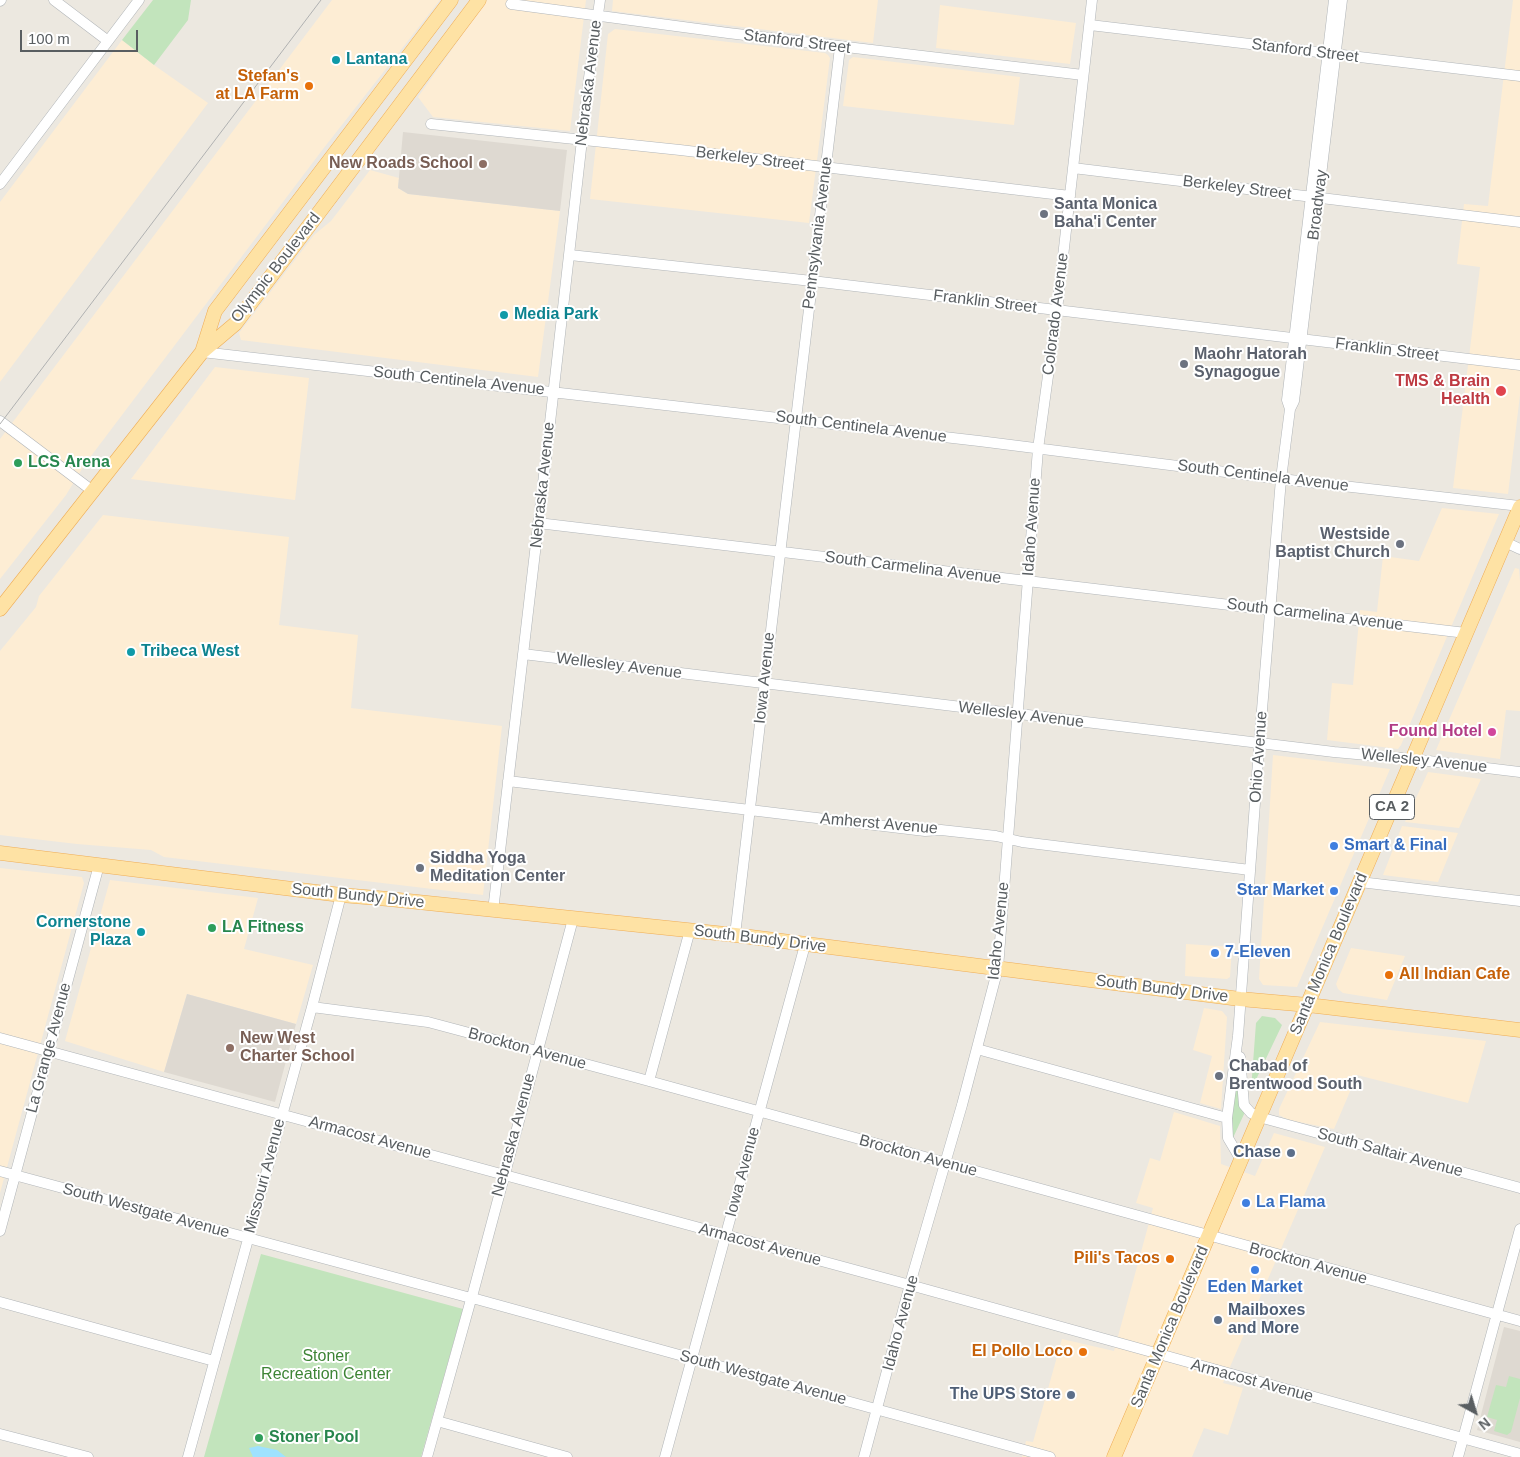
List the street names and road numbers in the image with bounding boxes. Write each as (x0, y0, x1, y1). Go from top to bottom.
street label: Nebraska Avenue (572, 19, 606, 147)
street label: Stanford Street (742, 26, 852, 58)
street label: Stanford Street (1250, 35, 1360, 67)
street label: Berkeley Street (695, 143, 805, 175)
street label: Pennsylvania Avenue (799, 156, 837, 310)
street label: Broadway (1304, 169, 1332, 241)
street label: Berkeley Street (1182, 172, 1292, 204)
street label: Olympic Boulevard (227, 209, 325, 327)
street label: Colorado Avenue (1039, 252, 1073, 376)
street label: Franklin Street (932, 286, 1038, 318)
street label: Franklin Street (1334, 334, 1440, 366)
street label: South Centinela Avenue (372, 362, 546, 400)
street label: South Centinela Avenue (774, 407, 948, 447)
street label: Nebraska Avenue (527, 421, 559, 549)
street label: South Centinela Avenue (1176, 456, 1350, 496)
street label: Idaho Avenue (1019, 477, 1045, 577)
street label: South Carmelina Avenue (824, 548, 1002, 588)
street label: South Carmelina Avenue (1226, 595, 1404, 635)
street label: Iowa Avenue (751, 631, 779, 725)
street label: Wellesley Avenue (555, 649, 683, 683)
street label: Wellesley Avenue (957, 698, 1085, 732)
street label: Ohio Avenue (1246, 710, 1272, 804)
street label: Wellesley Avenue (1360, 745, 1488, 777)
road number: CA 2 (1370, 794, 1414, 820)
street label: Amherst Avenue (819, 809, 939, 839)
street label: Santa Monica Boulevard (1286, 870, 1372, 1038)
street label: South Bundy Drive (291, 879, 425, 913)
street label: Idaho Avenue (984, 881, 1014, 981)
street label: South Bundy Drive (693, 921, 827, 957)
street label: South Bundy Drive (1095, 971, 1229, 1007)
street label: La Grange Avenue (22, 981, 76, 1115)
street label: Brockton Avenue (466, 1024, 588, 1074)
street label: Nebraska Avenue (488, 1071, 540, 1199)
street label: Armacost Avenue (307, 1112, 433, 1164)
street label: Missouri Avenue (240, 1117, 290, 1235)
street label: South Saltair Avenue (1315, 1124, 1465, 1182)
street label: Iowa Avenue (722, 1125, 764, 1219)
street label: Brockton Avenue (857, 1131, 979, 1181)
street label: South Westgate Avenue (60, 1179, 232, 1243)
street label: Armacost Avenue (697, 1219, 823, 1271)
street label: Brockton Avenue (1247, 1239, 1369, 1289)
street label: Santa Monica Boulevard (1127, 1243, 1213, 1411)
street label: Idaho Avenue (879, 1273, 923, 1373)
street label: South Westgate Avenue (677, 1346, 849, 1410)
street label: Armacost Avenue (1189, 1355, 1315, 1407)

